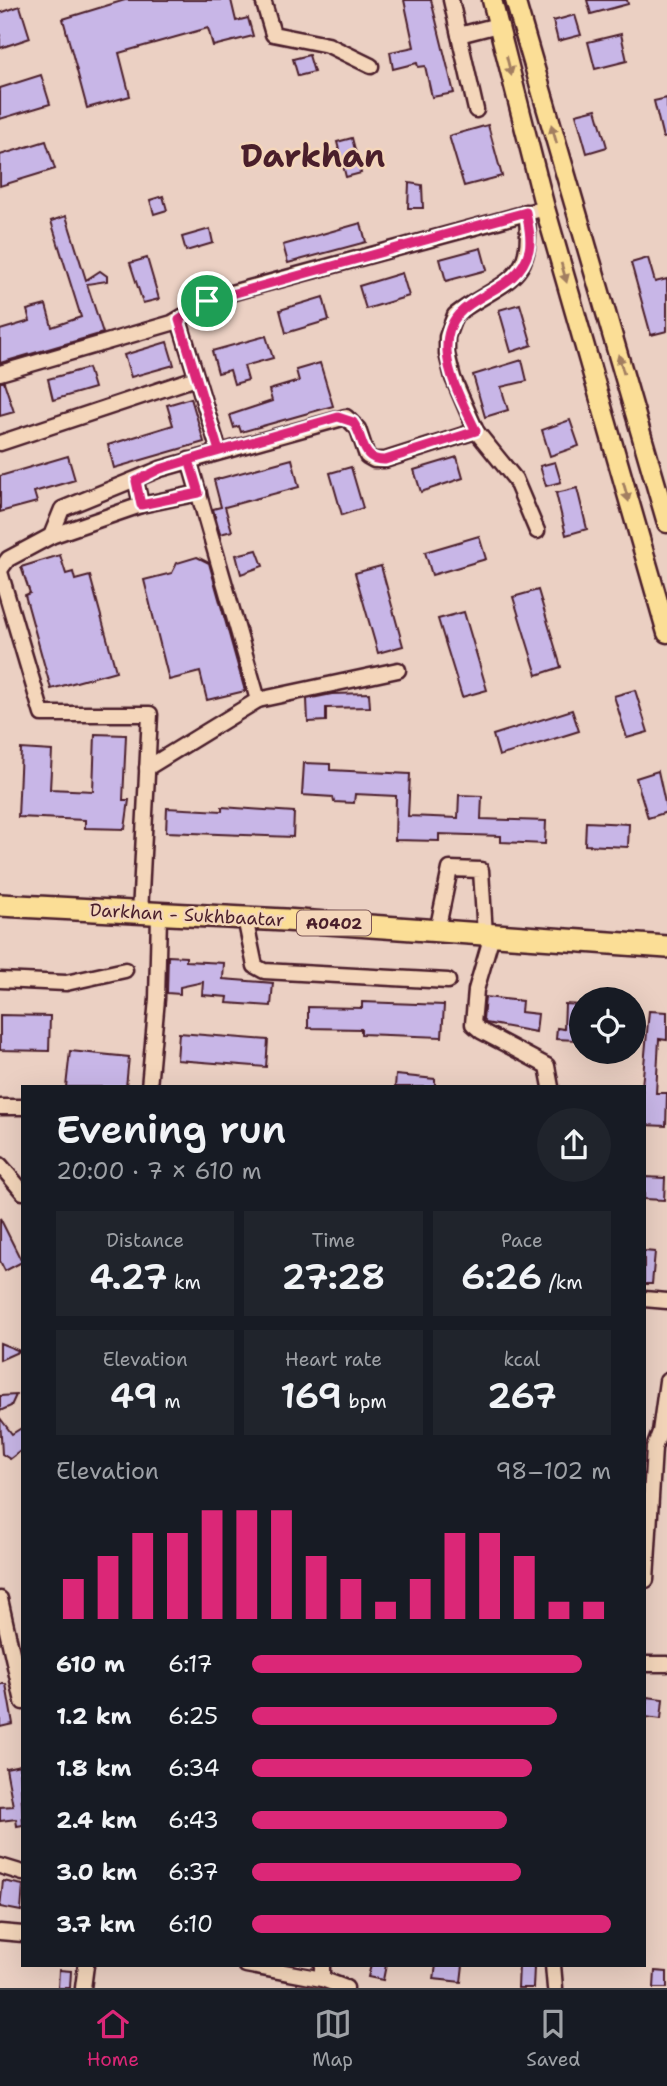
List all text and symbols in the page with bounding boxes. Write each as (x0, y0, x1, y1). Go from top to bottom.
one-way arrow (504, 55, 515, 77)
one-way arrow (548, 123, 558, 144)
district label: Darkhan (241, 134, 385, 177)
one-way arrow (559, 263, 569, 284)
pin (177, 271, 237, 331)
icon: arrive (188, 282, 226, 320)
one-way arrow (615, 353, 625, 374)
one-way arrow (622, 482, 632, 503)
street label: Darkhan - Sukhbaatar (89, 898, 285, 932)
road number: A0402 (297, 911, 371, 936)
map controls (569, 987, 646, 1064)
button: locate (569, 987, 646, 1064)
text: Evening run (56, 1104, 286, 1155)
button: share (537, 1108, 611, 1182)
text: 20:00 · 7 × 610 m (56, 1156, 262, 1186)
text: Distance (106, 1228, 184, 1253)
text: Time (312, 1228, 355, 1253)
text: Pace (501, 1228, 543, 1253)
text: 4.27 (89, 1253, 168, 1300)
text: 27:28 (282, 1253, 385, 1300)
text: 6:26 (461, 1253, 542, 1300)
text: km (168, 1270, 201, 1295)
text: /km (542, 1270, 583, 1295)
text: Elevation (103, 1347, 188, 1372)
text: Heart rate (285, 1347, 382, 1372)
text: kcal (503, 1347, 540, 1372)
text: 49 (110, 1372, 158, 1419)
text: 169 (280, 1372, 342, 1419)
text: 267 (487, 1372, 557, 1419)
text: m (158, 1389, 181, 1414)
text: bpm (342, 1389, 387, 1414)
text: Elevation (56, 1456, 159, 1486)
text: 98–102 m (496, 1456, 611, 1486)
text: 610 m (56, 1649, 125, 1679)
text: 6:17 (168, 1649, 213, 1679)
text: 1.2 km (56, 1701, 132, 1731)
text: 6:25 (168, 1701, 218, 1731)
text: 1.8 km (56, 1753, 131, 1783)
text: 6:34 (168, 1753, 220, 1783)
text: 2.4 km (56, 1805, 137, 1835)
text: 6:43 (168, 1805, 219, 1835)
text: 3.0 km (56, 1857, 137, 1887)
text: 6:37 (168, 1857, 219, 1887)
text: 3.7 km (56, 1909, 135, 1939)
text: 6:10 (168, 1909, 213, 1939)
tab: Home (87, 2005, 139, 2072)
tab: Map (312, 2005, 353, 2072)
tab: Saved (526, 2005, 580, 2072)

